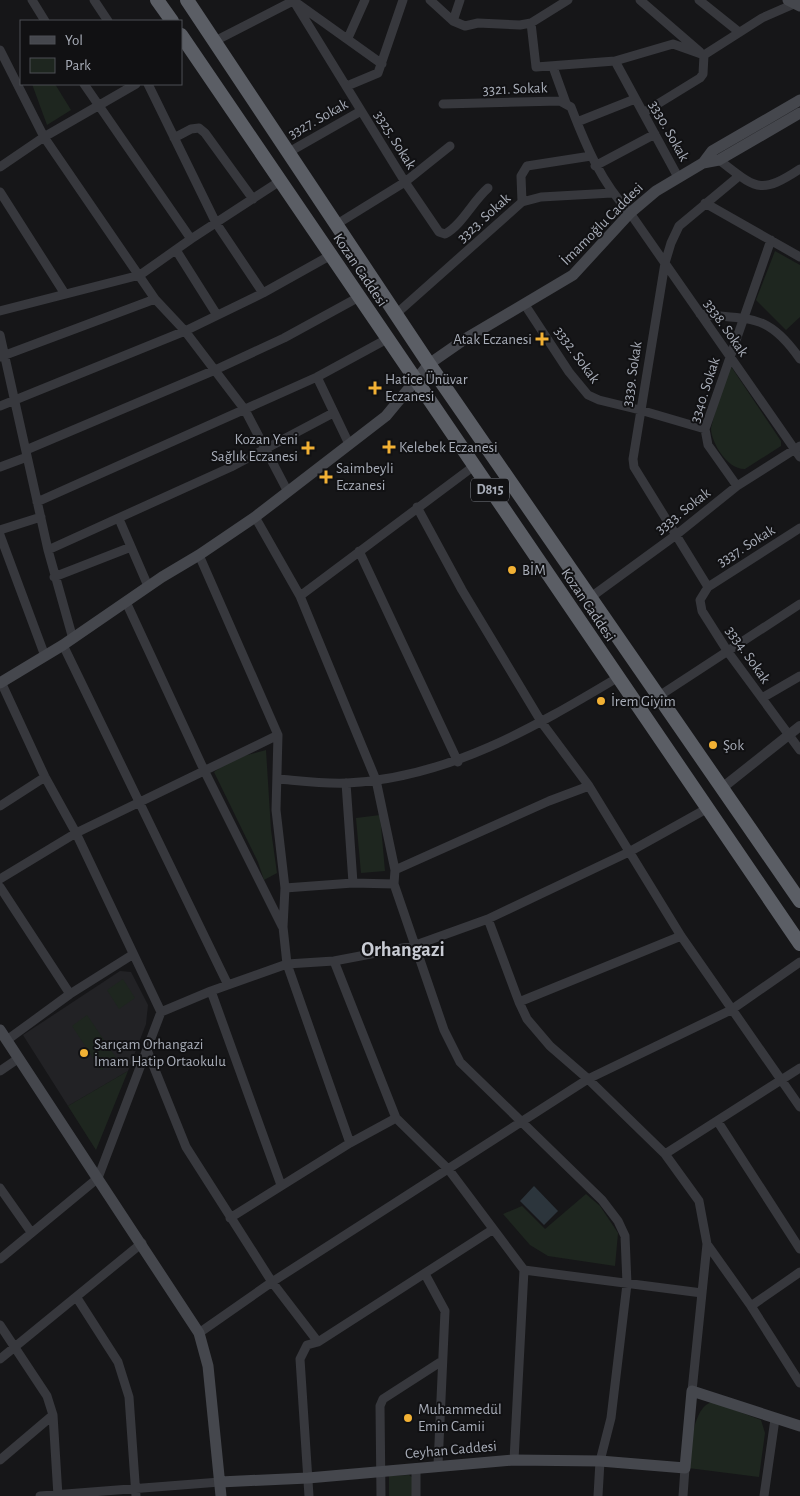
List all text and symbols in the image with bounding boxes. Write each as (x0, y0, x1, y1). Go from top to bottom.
legend (20, 20, 182, 85)
text: Yol (65, 33, 83, 48)
text: Park (65, 58, 91, 73)
street label: 3321. Sokak (482, 80, 548, 98)
street label: 3327. Sokak (286, 96, 351, 142)
street label: 3330. Sokak (646, 98, 692, 164)
street label: 3325. Sokak (371, 108, 419, 172)
street label: İmamoğlu Caddesi (557, 179, 646, 268)
street label: 3323. Sokak (455, 190, 514, 246)
street label: Kozan Caddesi (330, 231, 390, 309)
street label: 3338. Sokak (701, 297, 751, 359)
street label: 3332. Sokak (552, 324, 602, 386)
place label: Atak Eczanesi (453, 332, 532, 347)
marker: Atak Eczanesi (536, 333, 548, 345)
street label: 3339. Sokak (619, 340, 645, 408)
street label: 3340. Sokak (687, 355, 723, 425)
place label: Hatice Ünüvar Eczanesi (385, 370, 468, 404)
marker: Hatice Ünüvar Eczanesi (369, 382, 381, 394)
place label: Kozan Yeni Sağlık Eczanesi (211, 432, 298, 464)
place label: Kelebek Eczanesi (399, 440, 498, 455)
marker: Kelebek Eczanesi (383, 441, 395, 453)
marker: Kozan Yeni Sağlık Eczanesi (302, 442, 314, 454)
place label: Saimbeyli Eczanesi (336, 461, 394, 493)
marker: Saimbeyli Eczanesi (320, 471, 332, 483)
road number: D815 (471, 478, 509, 502)
street label: 3333. Sokak (653, 485, 713, 537)
street label: 3337. Sokak (714, 522, 778, 570)
place label: BİM (522, 561, 546, 578)
marker: BİM (506, 564, 518, 576)
street label: Kozan Caddesi (558, 566, 618, 644)
street label: 3334. Sokak (723, 624, 773, 687)
place label: İrem Giyim (611, 692, 676, 709)
marker: İrem Giyim (595, 695, 607, 707)
place label: Şok (723, 738, 744, 753)
marker: Şok (707, 739, 719, 751)
district label: Orhangazi (361, 940, 445, 960)
place label: Sarıçam Orhangazi İmam Hatip Ortaokulu (94, 1037, 226, 1069)
marker: Sarıçam Orhangazi İmam Hatip Ortaokulu (78, 1047, 90, 1059)
place label: Muhammedül Emin Camii (418, 1402, 502, 1434)
marker: Muhammedül Emin Camii (402, 1412, 414, 1424)
street label: Ceyhan Caddesi (405, 1439, 497, 1461)

